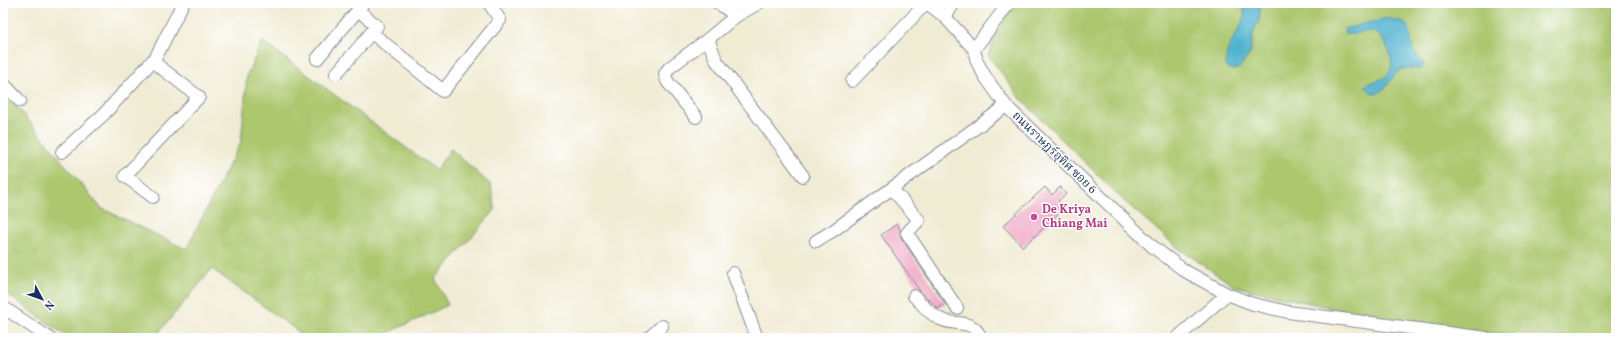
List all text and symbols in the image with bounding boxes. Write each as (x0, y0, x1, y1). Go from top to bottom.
street label: ถนนราษฎร์อุทิศ ซอย 6 (1008, 108, 1100, 198)
place label: De Kriya Chiang Mai (1042, 202, 1108, 232)
marker: De Kriya Chiang Mai (1029, 212, 1039, 222)
north arrow (22, 279, 62, 319)
text: N (40, 297, 57, 313)

